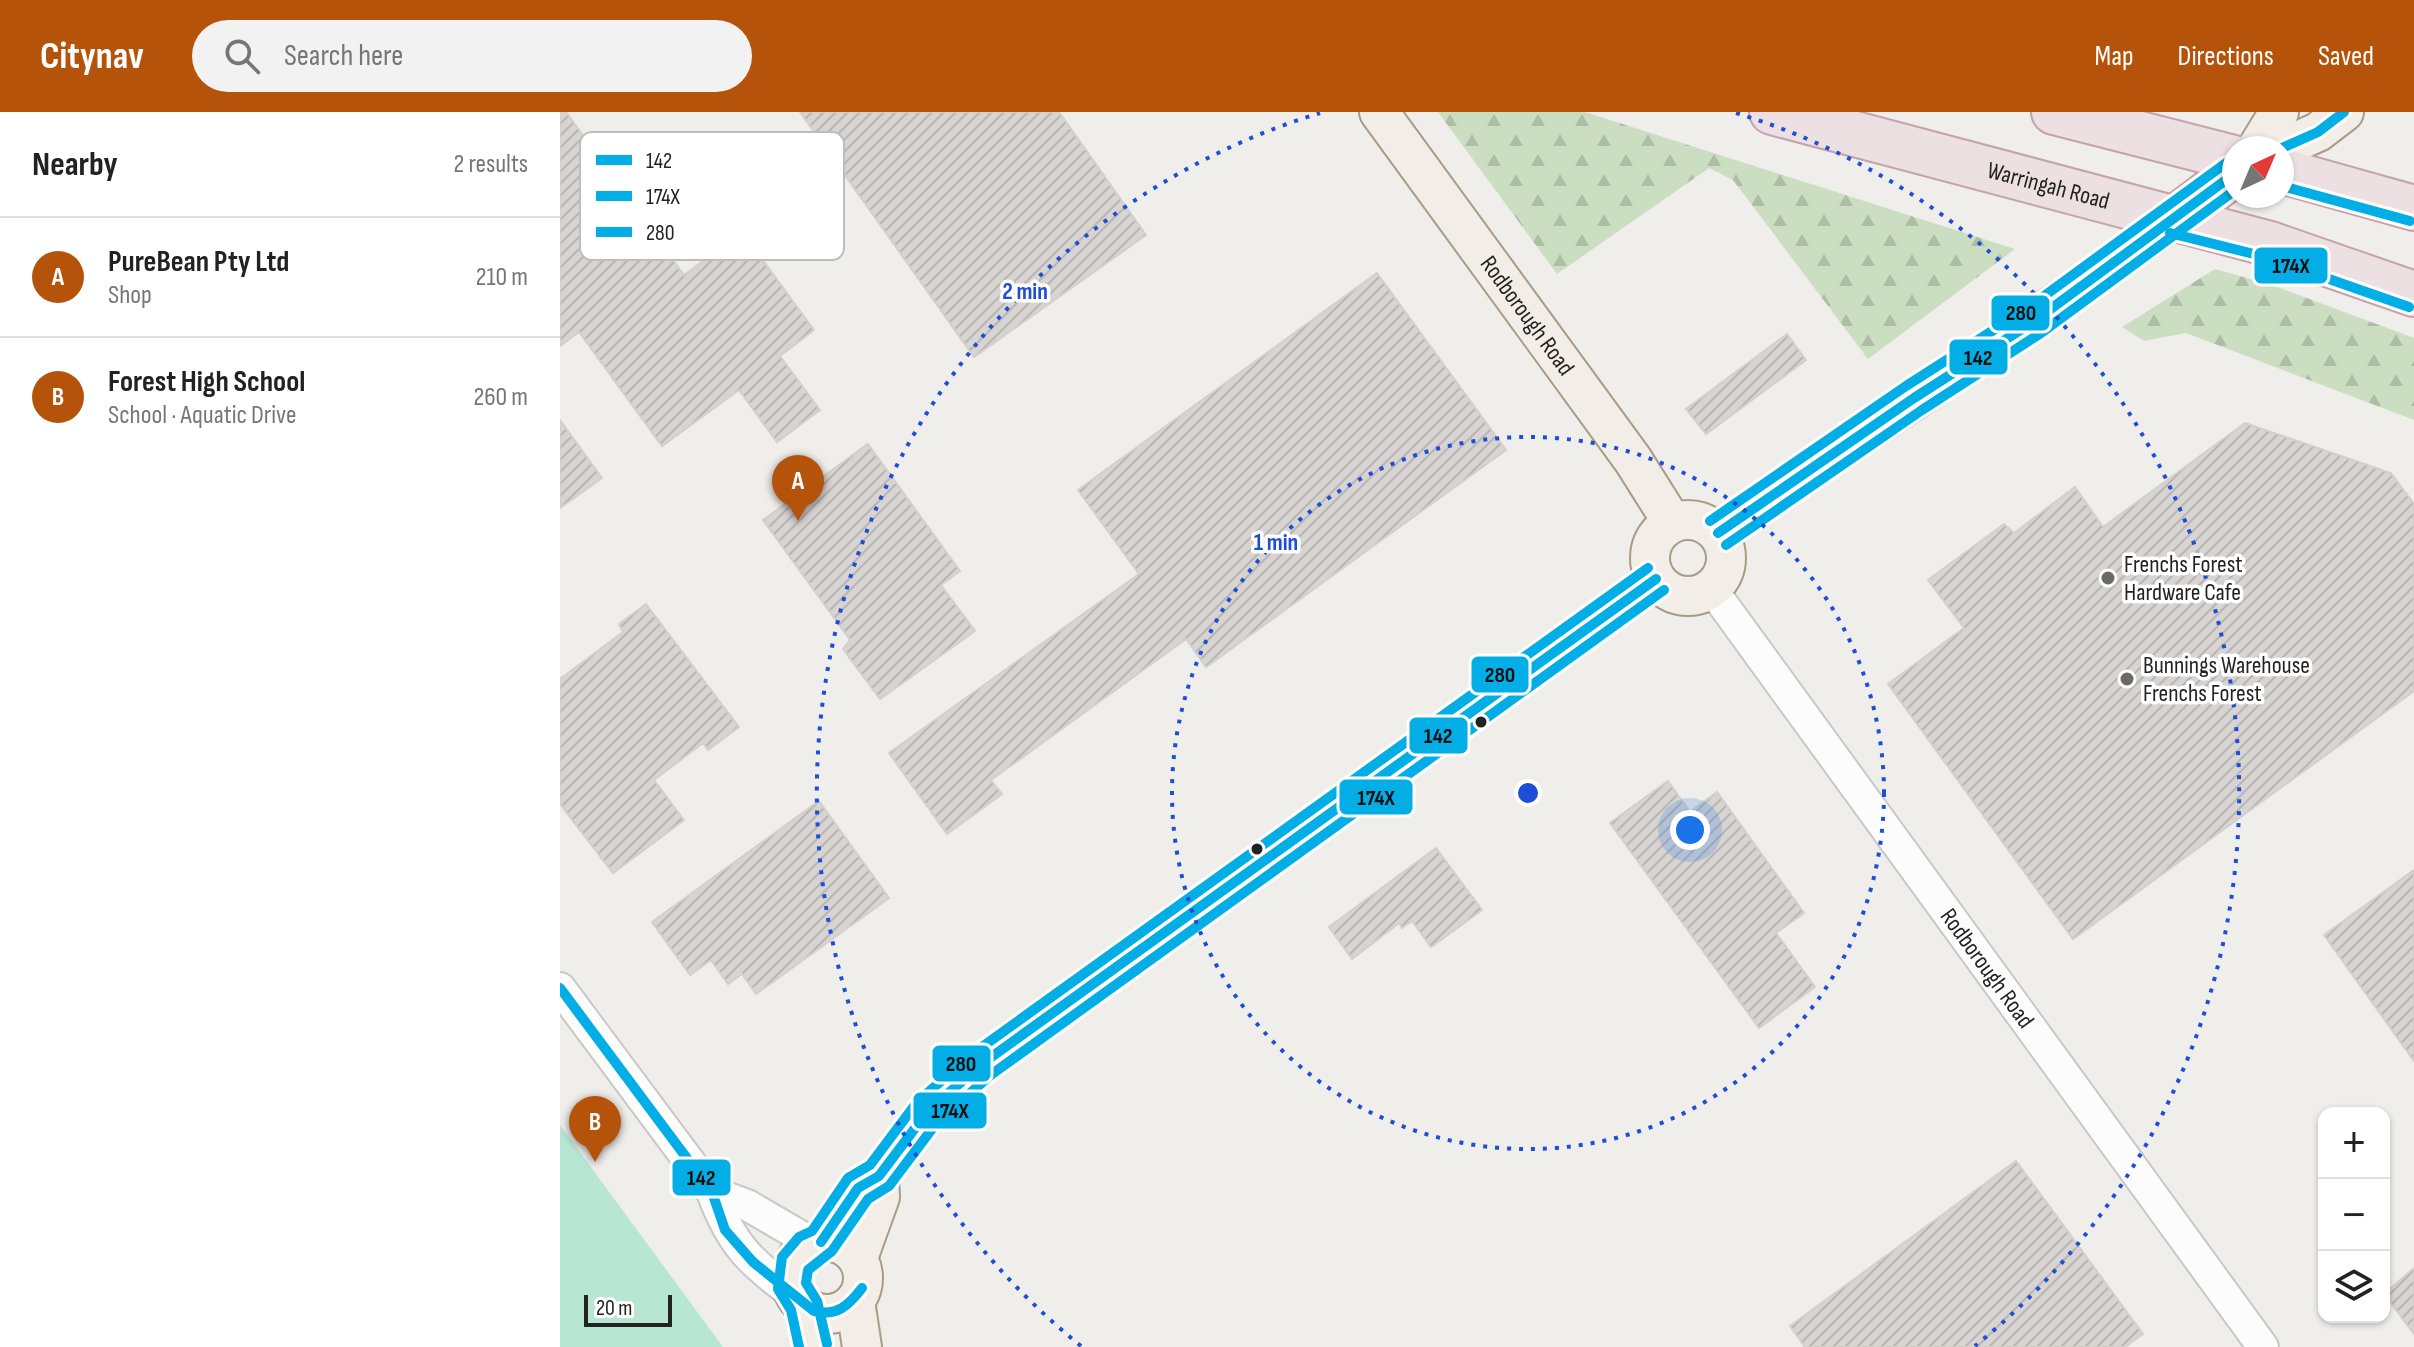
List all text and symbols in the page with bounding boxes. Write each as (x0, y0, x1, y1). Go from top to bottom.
search box (192, 20, 752, 92)
text: Citynav (40, 34, 144, 79)
icon: search (220, 34, 264, 78)
text: Search here (284, 38, 403, 74)
text: Map (2095, 40, 2134, 73)
text: Directions (2178, 40, 2274, 73)
text: Saved (2318, 40, 2374, 73)
legend (580, 132, 844, 260)
north arrow (2222, 136, 2294, 208)
text: Nearby (32, 144, 118, 185)
text: 142 (646, 148, 672, 175)
text: 2 results (454, 149, 528, 180)
street label: Warringah Road (1984, 156, 2113, 216)
text: 174X (646, 184, 681, 211)
text: 280 (646, 220, 675, 247)
text: PureBean Pty Ltd (108, 244, 289, 280)
line badge: 174X (2253, 246, 2329, 285)
street label: Rodborough Road (1474, 250, 1580, 381)
text: 174X (2272, 253, 2310, 280)
text: A (52, 262, 64, 293)
text: 210 m (476, 262, 528, 293)
text: 2 min (1002, 277, 1048, 306)
text: Shop (108, 280, 152, 311)
line badge: 280 (1990, 294, 2051, 332)
text: 280 (2006, 300, 2036, 327)
line badge: 142 (1948, 338, 2009, 376)
text: 142 (1964, 345, 1992, 372)
text: Forest High School (108, 364, 305, 400)
text: B (52, 382, 64, 413)
text: 260 m (473, 382, 528, 413)
text: School · Aquatic Drive (108, 400, 296, 431)
pin: A (772, 455, 824, 521)
text: 1 min (1254, 528, 1298, 557)
place label: Frenchs Forest Hardware Cafe (2124, 550, 2243, 607)
marker: Frenchs Forest Hardware Cafe (2099, 569, 2117, 587)
place label: Bunnings Warehouse Frenchs Forest (2143, 651, 2310, 708)
line badge: 280 (1470, 655, 1530, 694)
text: 280 (1485, 662, 1515, 689)
marker: Bunnings Warehouse Frenchs Forest (2118, 670, 2136, 688)
unlabelled marker (1473, 714, 1489, 730)
line badge: 142 (1408, 716, 1469, 755)
text: 142 (1424, 723, 1452, 750)
line badge: 174X (1338, 778, 1414, 816)
centre of rings (1514, 779, 1542, 807)
text: 174X (1357, 785, 1395, 812)
your location (1670, 810, 1710, 850)
unlabelled marker (1249, 841, 1265, 857)
street label: Rodborough Road (1934, 903, 2040, 1034)
line badge: 280 (931, 1044, 992, 1083)
text: 280 (946, 1051, 976, 1078)
line badge: 174X (912, 1091, 988, 1130)
pin: B (569, 1096, 621, 1162)
text: 174X (931, 1098, 969, 1125)
map controls (2318, 1107, 2390, 1323)
button: + (2318, 1107, 2390, 1179)
line badge: 142 (671, 1158, 732, 1197)
text: 142 (687, 1165, 715, 1192)
button: − (2318, 1179, 2390, 1251)
button: layers (2318, 1251, 2390, 1323)
scale bar (584, 1291, 672, 1327)
text: 20 m (596, 1295, 633, 1322)

